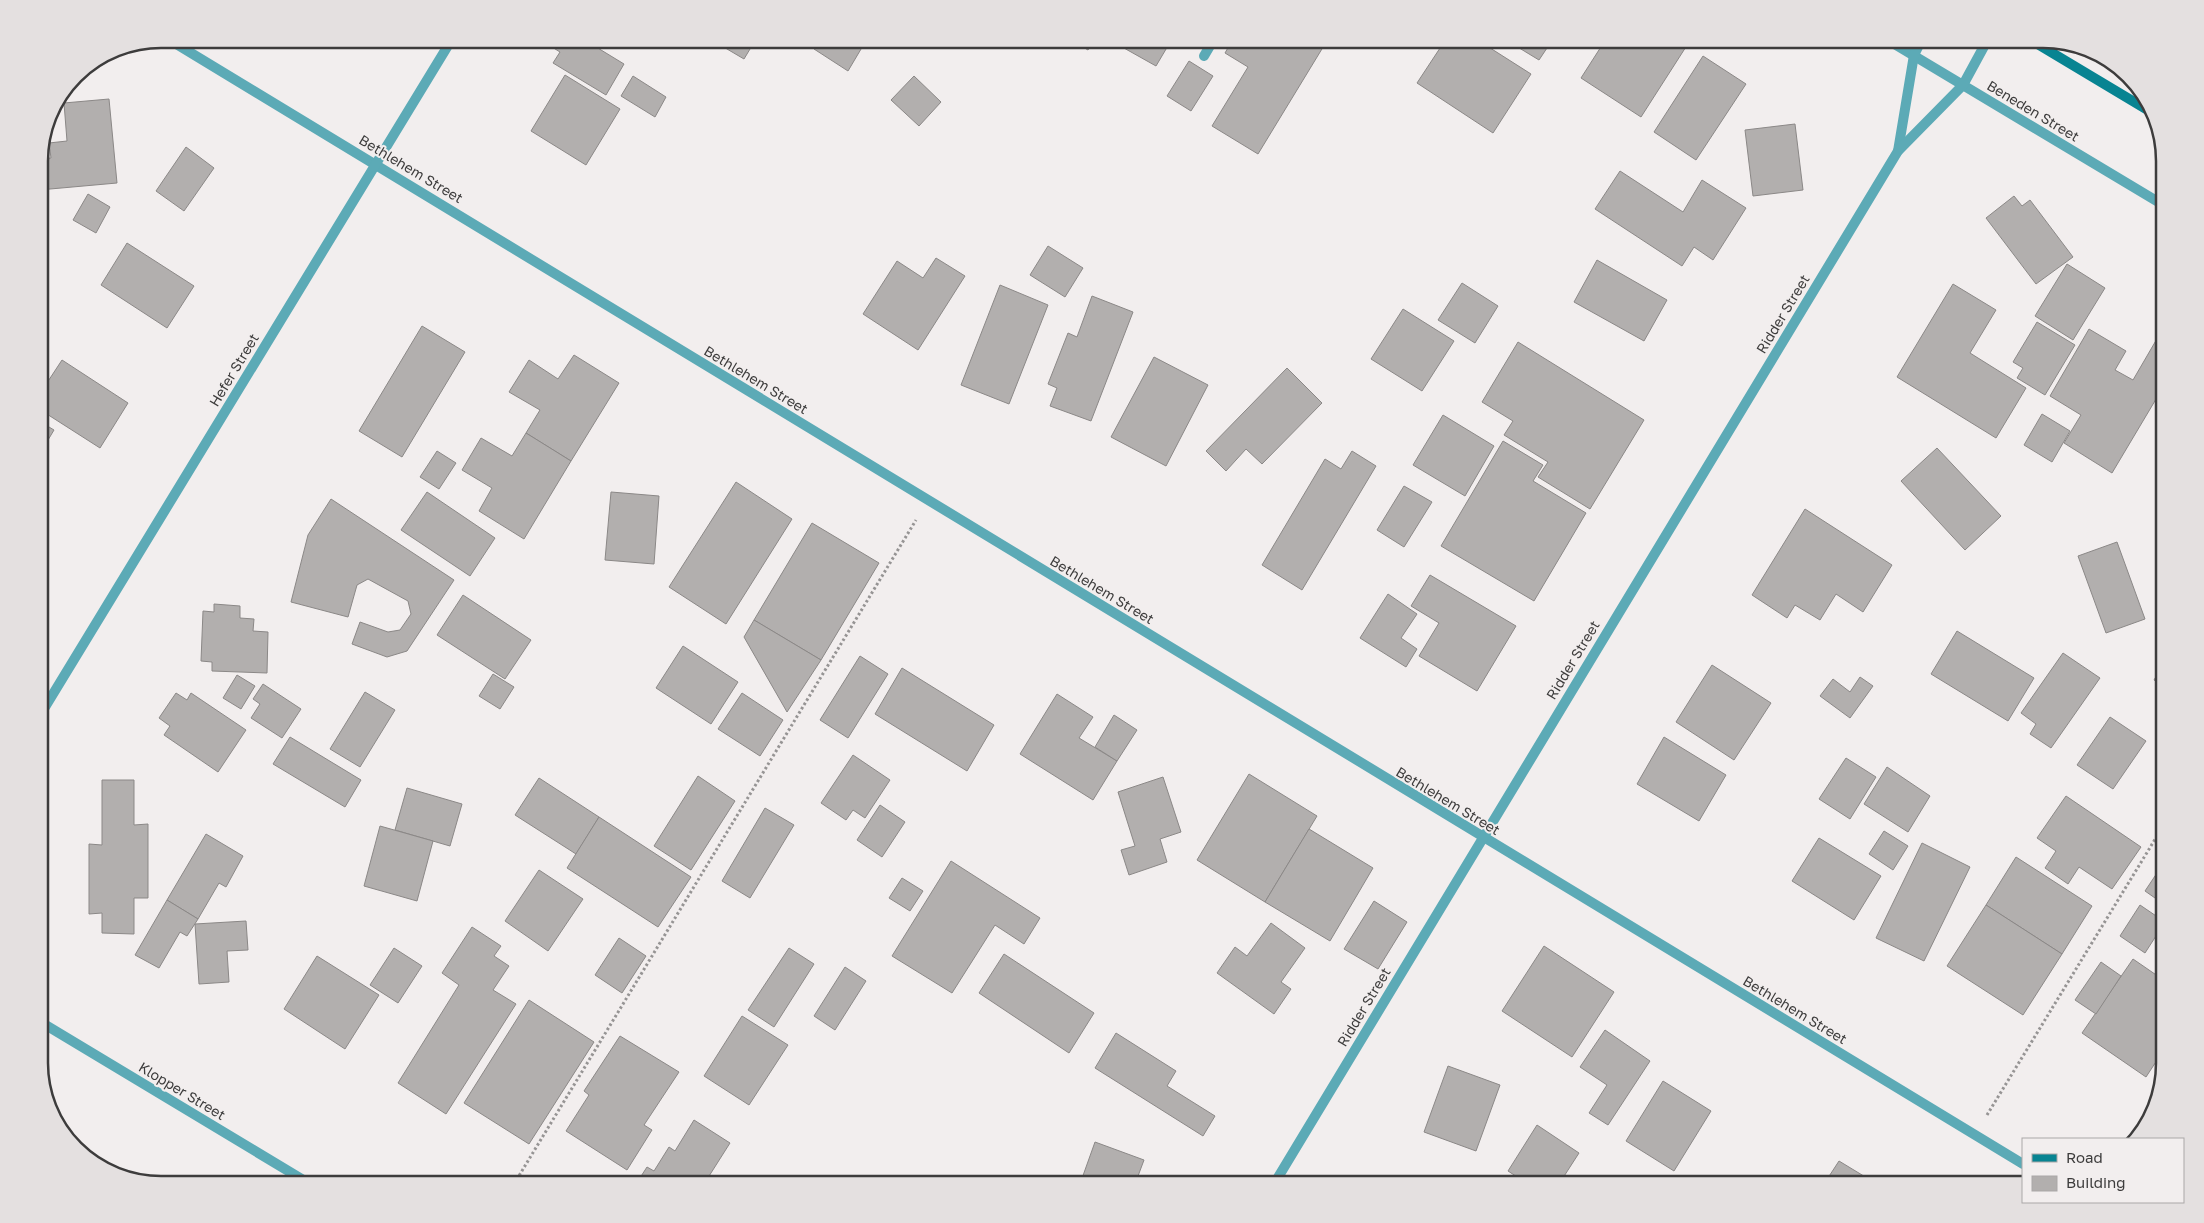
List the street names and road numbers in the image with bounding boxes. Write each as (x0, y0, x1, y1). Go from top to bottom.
street label: Beneden Street (1984, 76, 2082, 145)
street label: Bethlehem Street (356, 131, 466, 206)
street label: Ridder Street (1752, 271, 1813, 356)
street label: Hefer Street (205, 330, 262, 409)
street label: Bethlehem Street (701, 342, 811, 417)
street label: Bethlehem Street (1047, 552, 1157, 627)
street label: Ridder Street (1542, 617, 1603, 702)
street label: Bethlehem Street (1393, 763, 1503, 838)
street label: Ridder Street (1333, 964, 1394, 1049)
street label: Bethlehem Street (1740, 972, 1850, 1047)
street label: Klopper Street (136, 1058, 229, 1123)

